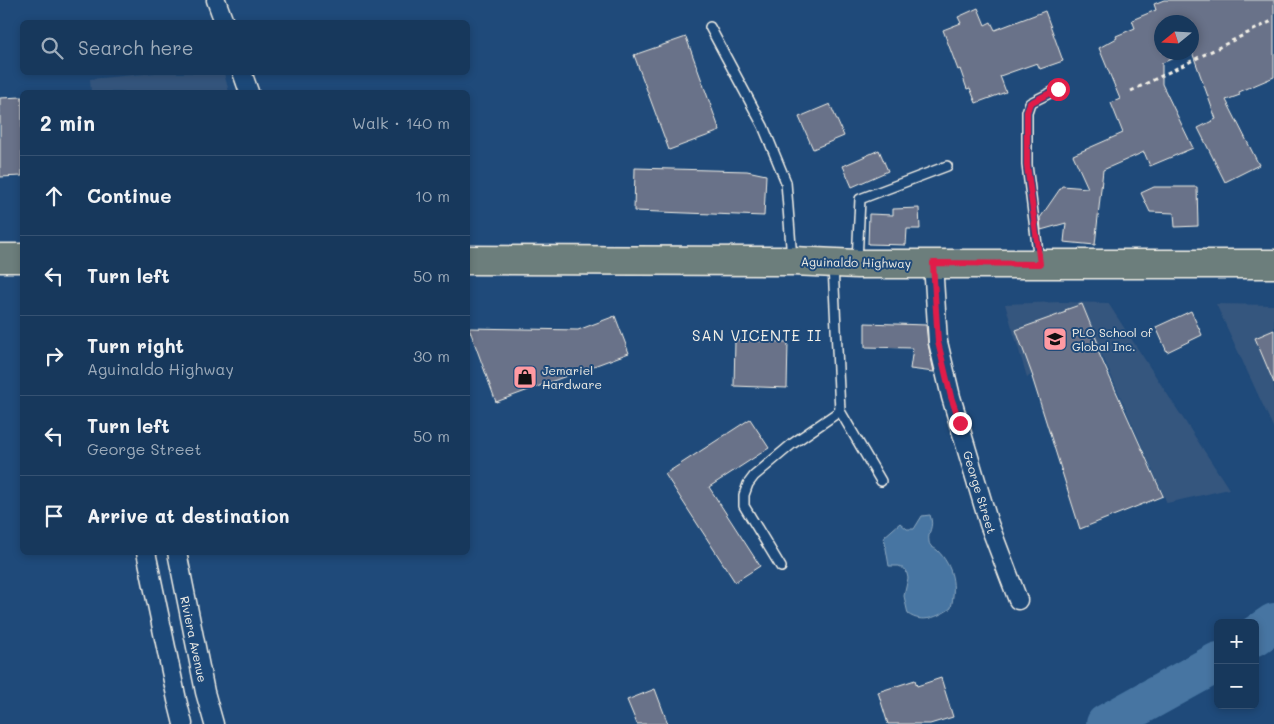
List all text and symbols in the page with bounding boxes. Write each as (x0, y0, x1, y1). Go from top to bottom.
north arrow (1154, 15, 1199, 60)
search box (20, 20, 470, 75)
icon: search (38, 34, 66, 62)
text: Search here (78, 35, 194, 60)
route start (1047, 78, 1070, 101)
text: 2 min (40, 109, 95, 136)
text: Walk · 140 m (352, 112, 450, 133)
icon: ahead (40, 182, 68, 210)
text: Continue (87, 183, 172, 208)
text: 10 m (415, 185, 450, 206)
street label: Aguinaldo Highway (801, 253, 911, 271)
icon: left (40, 262, 68, 290)
text: Turn left (87, 263, 170, 288)
text: 50 m (413, 265, 450, 286)
place label: PLO School of Global Inc. (1072, 324, 1153, 354)
district label: SAN VICENTE II (692, 325, 822, 345)
school or university icon: PLO School of Global Inc. (1042, 326, 1068, 352)
text: Turn right (87, 333, 184, 358)
icon: right (40, 342, 68, 370)
text: 30 m (413, 345, 450, 366)
text: Aguinaldo Highway (87, 358, 234, 379)
place label: Jemariel Hardware (542, 362, 602, 392)
shop icon: Jemariel Hardware (512, 364, 538, 390)
route end (949, 412, 972, 435)
text: Turn left (87, 413, 170, 438)
icon: left (40, 422, 68, 450)
text: 50 m (413, 425, 450, 446)
text: George Street (87, 438, 202, 459)
street label: George Street (960, 449, 1000, 535)
icon: arrive (40, 502, 68, 530)
text: Arrive at destination (87, 503, 290, 528)
street label: Riviera Avenue (177, 594, 211, 684)
map controls (1214, 619, 1259, 709)
button: + (1214, 619, 1259, 664)
button: − (1214, 664, 1259, 709)

